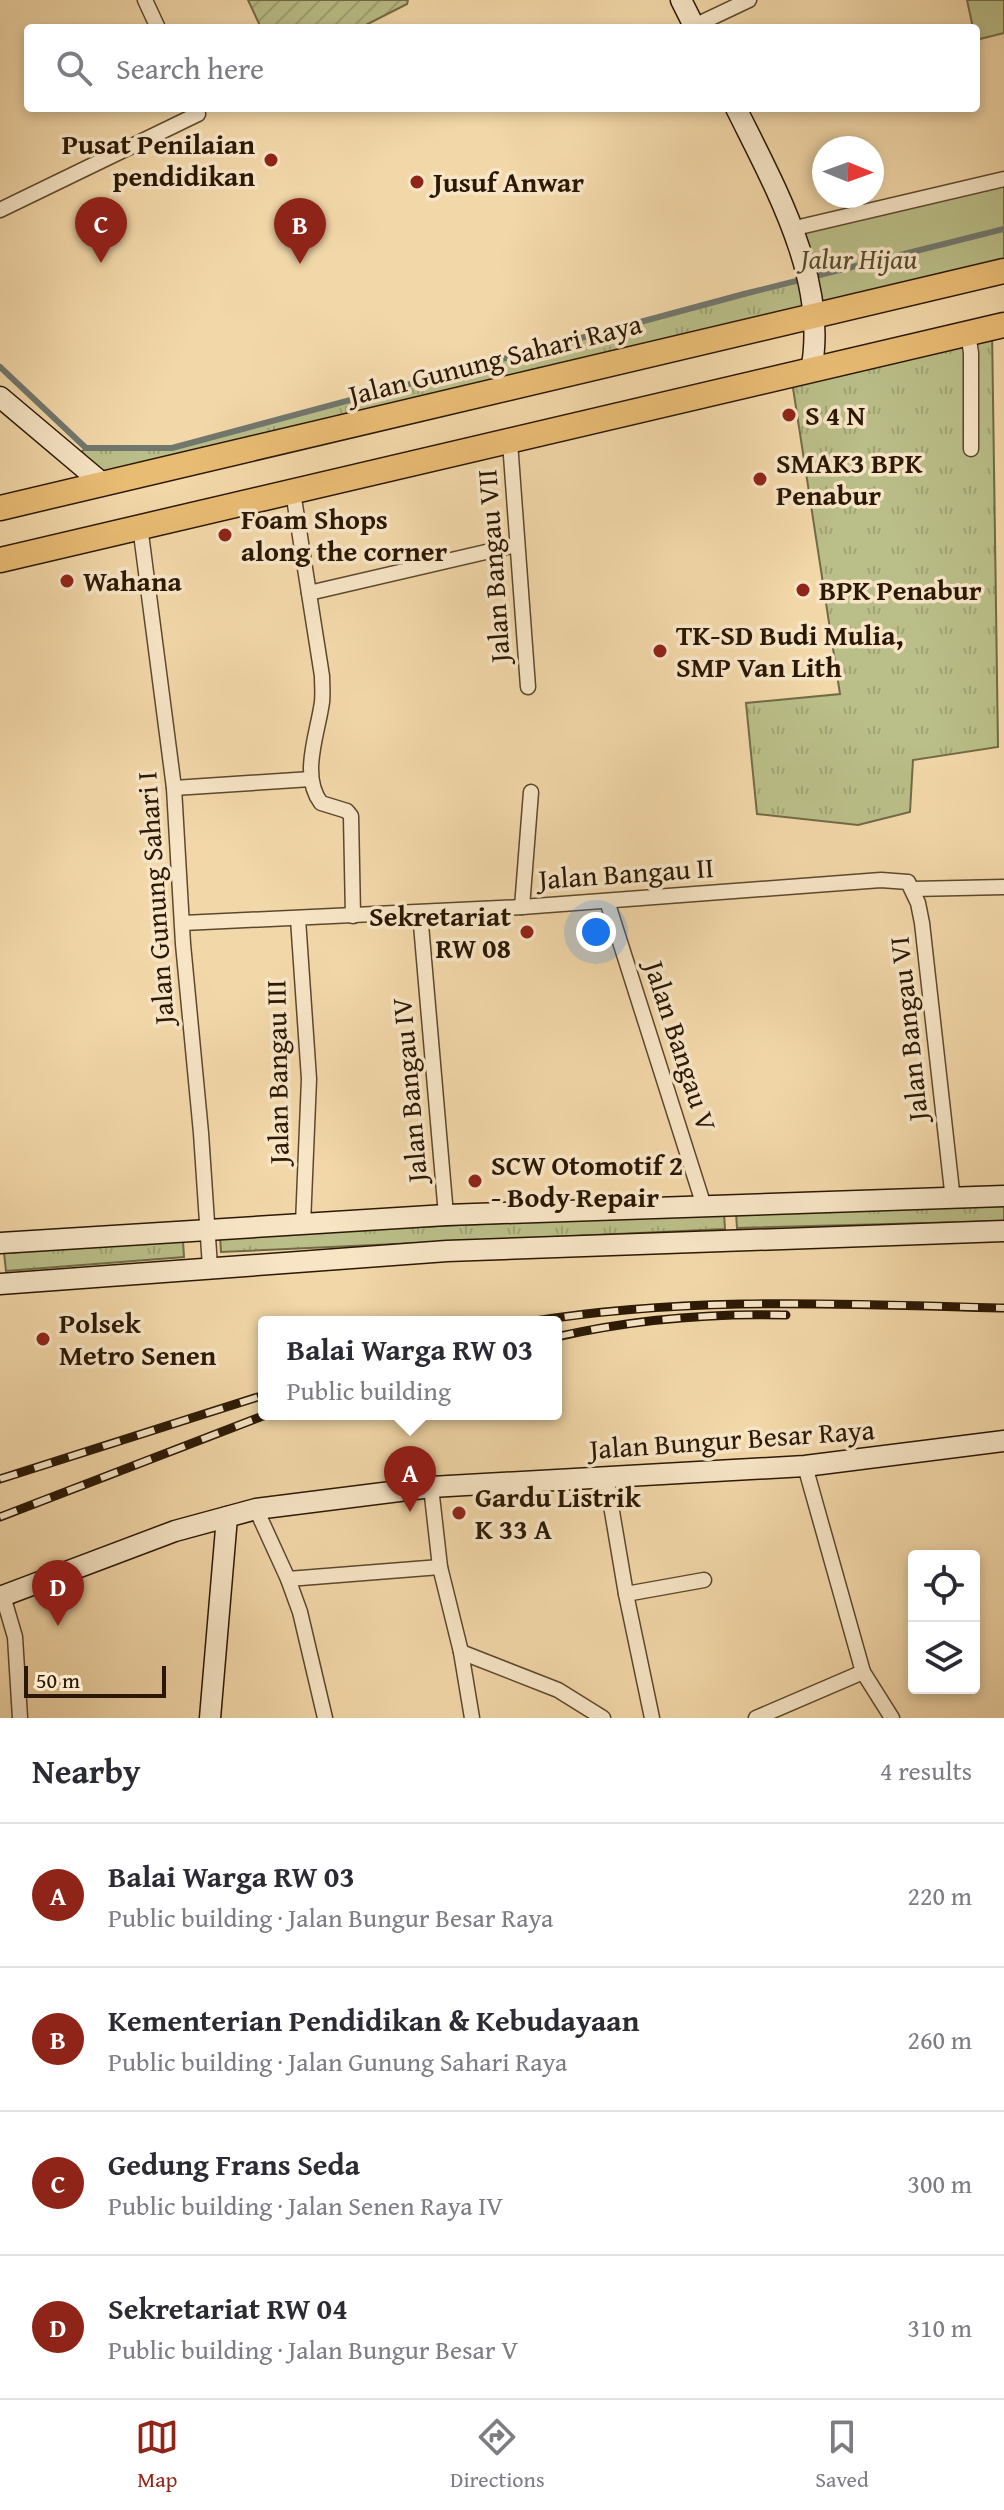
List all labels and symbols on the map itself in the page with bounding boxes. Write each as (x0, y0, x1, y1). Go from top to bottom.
place label: Pusat Penilaian pendidikan (62, 123, 255, 196)
north arrow (812, 136, 884, 208)
marker: Pusat Penilaian pendidikan (262, 151, 280, 169)
place label: Jusuf Anwar (429, 161, 584, 202)
marker: Jusuf Anwar (408, 173, 426, 191)
pin: C (75, 197, 127, 263)
pin: B (274, 198, 326, 264)
park label: Jalur Hijau (796, 238, 918, 279)
street label: Jalan Gunung Sahari Raya (341, 302, 647, 416)
place label: S 4 N (805, 394, 866, 435)
marker: S 4 N (780, 406, 798, 424)
place label: SMAK3 BPK Penabur (776, 442, 923, 515)
street label: Jalan Bangau VII (465, 468, 520, 667)
marker: SMAK3 BPK Penabur (751, 470, 769, 488)
place label: Foam Shops along the corner (241, 498, 447, 571)
marker: Foam Shops along the corner (216, 526, 234, 544)
place label: Wahana (83, 560, 183, 601)
place label: BPK Penabur (819, 569, 982, 610)
marker: Wahana (58, 572, 76, 590)
marker: BPK Penabur (794, 581, 812, 599)
place label: TK-SD Budi Mulia, SMP Van Lith (676, 614, 904, 687)
marker: TK-SD Budi Mulia, SMP Van Lith (651, 642, 669, 660)
street label: Jalan Gunung Sahari I (125, 770, 184, 1029)
street label: Jalan Bangau II (534, 846, 715, 899)
place label: Sekretariat RW 08 (369, 895, 511, 968)
your location (576, 912, 616, 952)
marker: Sekretariat RW 08 (518, 923, 536, 941)
street label: Jalan Bangau VI (877, 935, 938, 1126)
street label: Jalan Bangau V (634, 953, 728, 1136)
street label: Jalan Bangau III (254, 980, 299, 1167)
street label: Jalan Bangau IV (380, 996, 437, 1187)
place label: SCW Otomotif 2 - Body Repair (491, 1144, 683, 1217)
marker: SCW Otomotif 2 - Body Repair (466, 1172, 484, 1190)
place label: Polsek Metro Senen (59, 1302, 217, 1375)
marker: Polsek Metro Senen (34, 1330, 52, 1348)
street label: Jalan Bungur Besar Raya (585, 1408, 877, 1469)
pin: A (384, 1446, 436, 1512)
place label: Gardu Listrik K 33 A (475, 1476, 642, 1549)
marker: Gardu Listrik K 33 A (450, 1504, 468, 1522)
pin: D (32, 1560, 84, 1626)
scale bar (24, 1662, 166, 1698)

